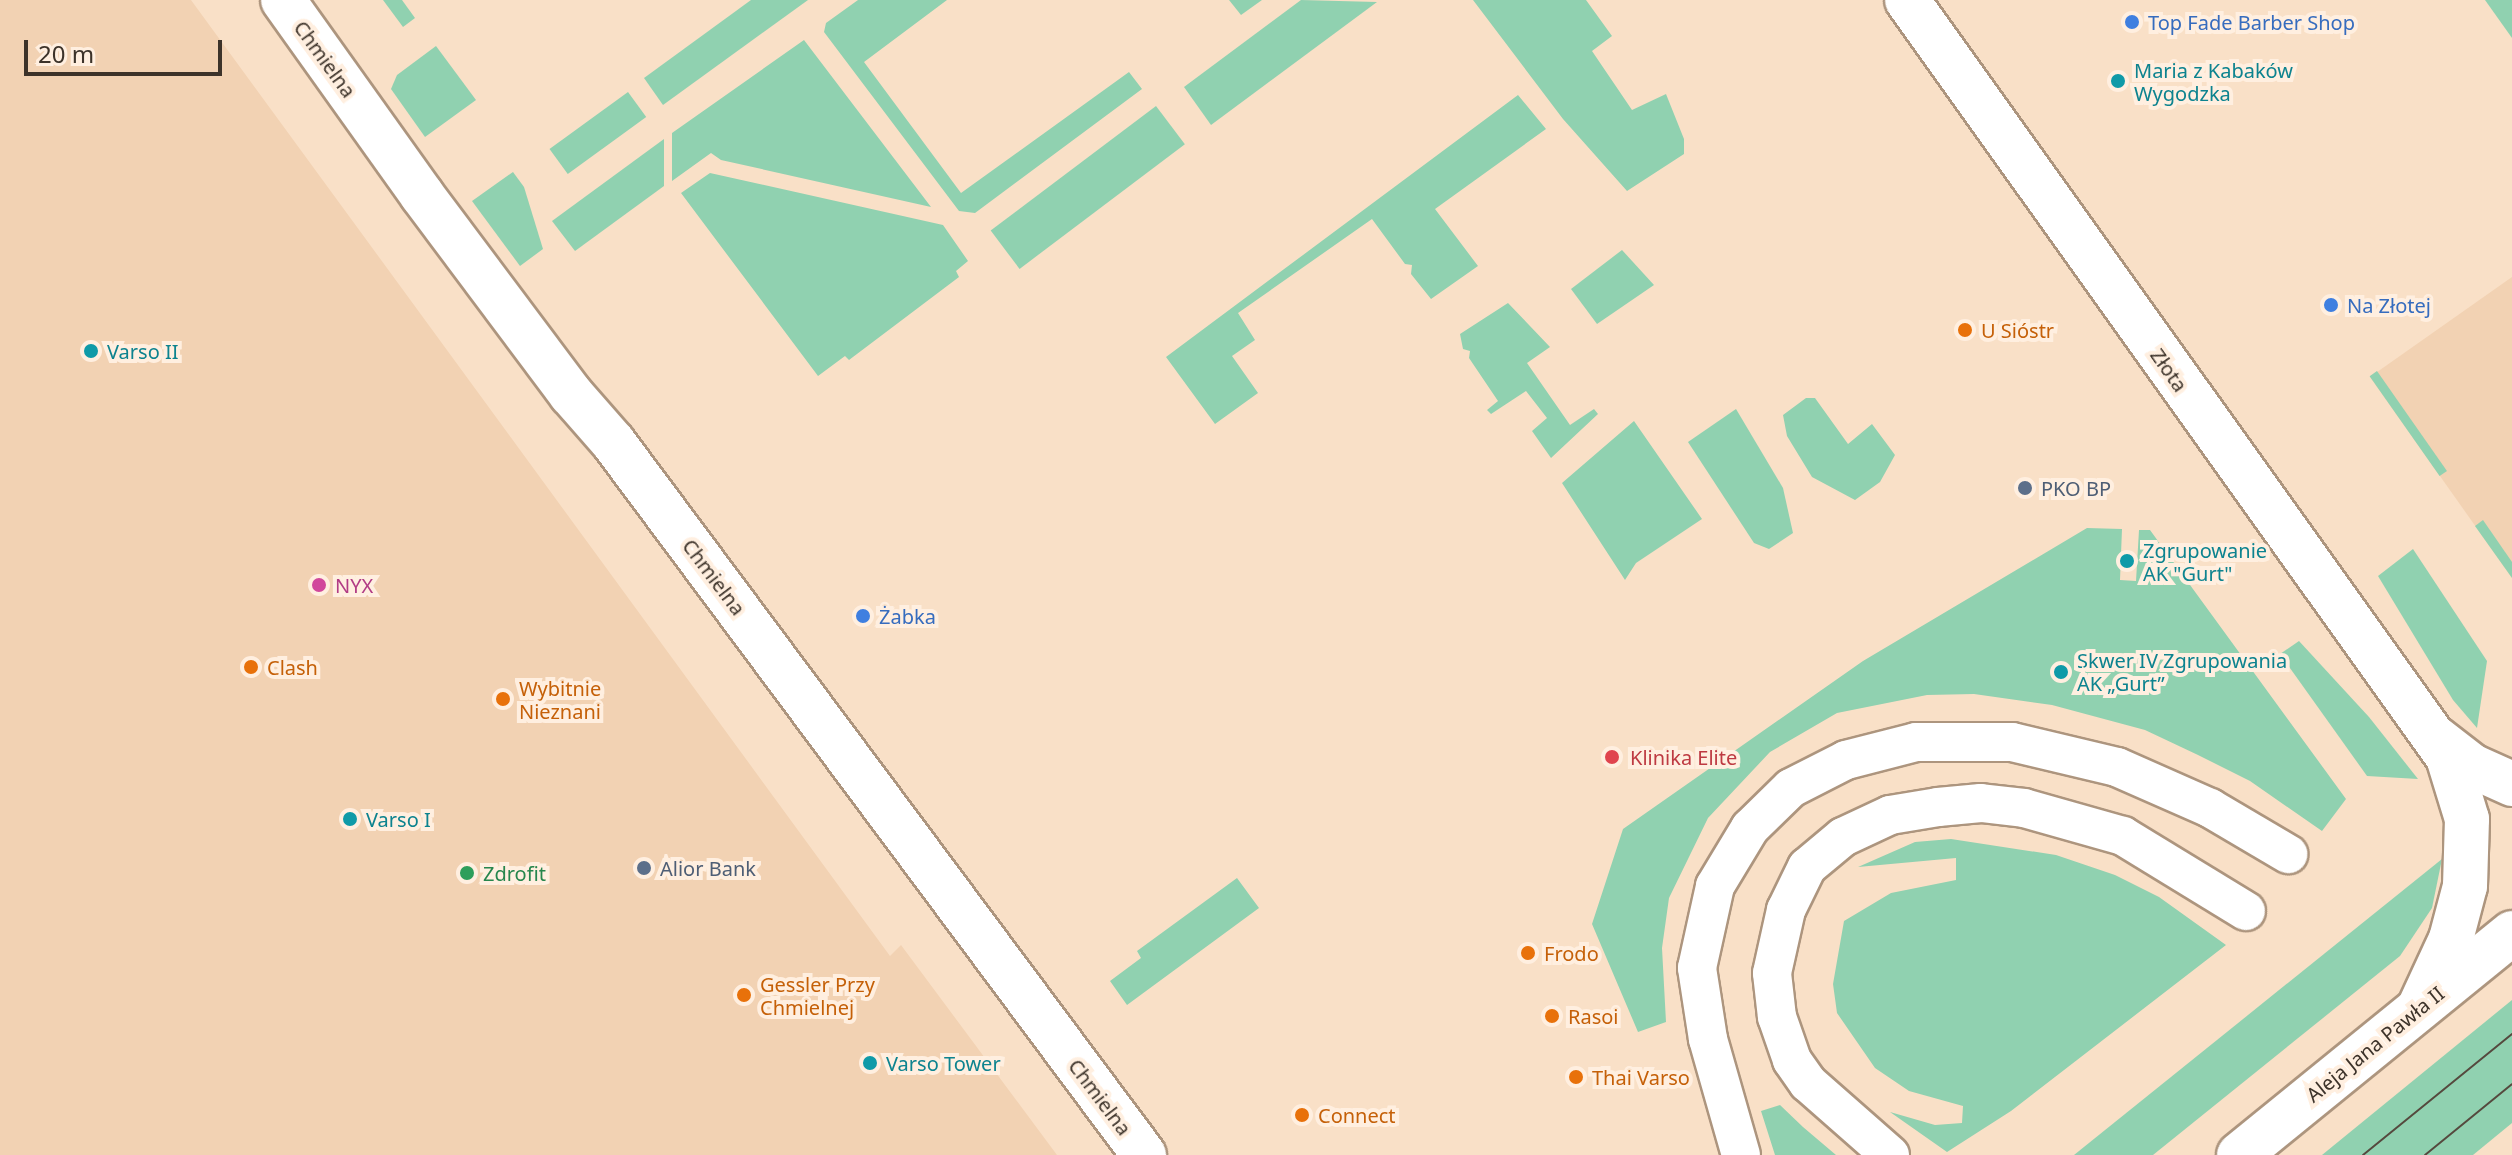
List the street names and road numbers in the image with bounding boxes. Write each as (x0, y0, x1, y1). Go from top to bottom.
street label: Chmielna (289, 16, 361, 102)
street label: Złota (2146, 344, 2192, 396)
street label: Chmielna (678, 534, 750, 620)
street label: Aleja Jana Pawła II (2301, 981, 2449, 1107)
street label: Chmielna (1064, 1054, 1136, 1140)

